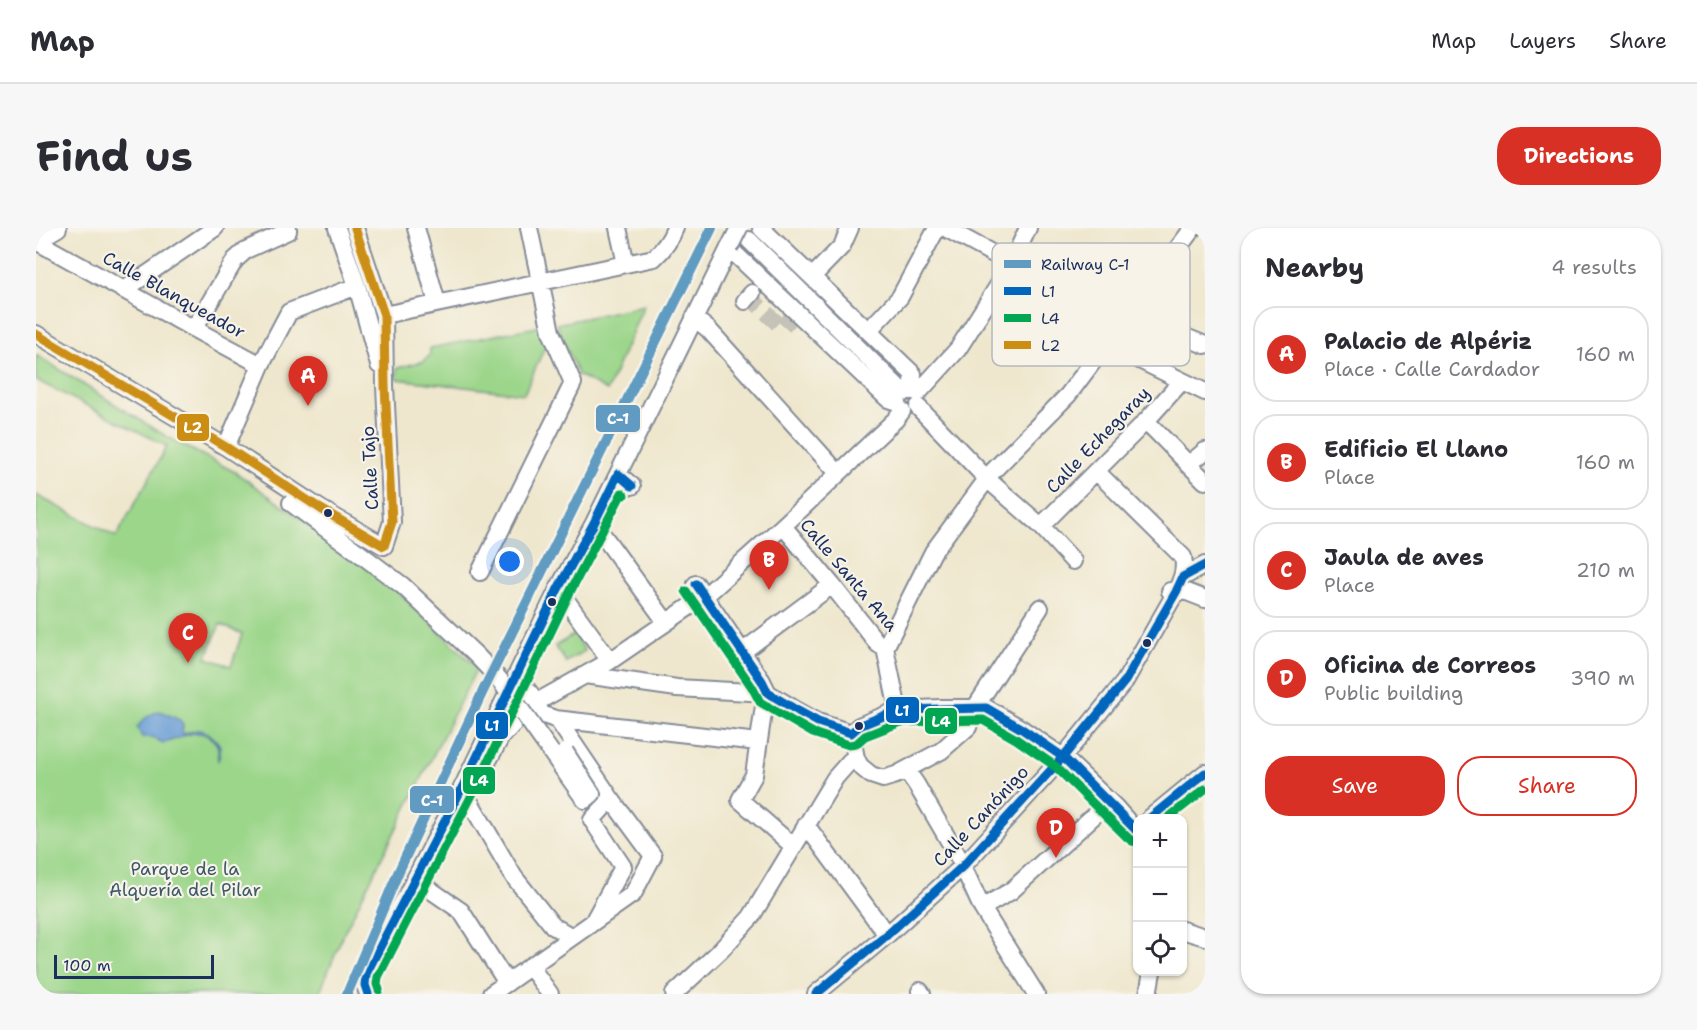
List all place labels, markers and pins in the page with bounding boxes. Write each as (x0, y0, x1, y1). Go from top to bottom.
pin: A (288, 356, 328, 406)
unlabelled marker (322, 507, 334, 519)
pin: B (750, 540, 788, 590)
unlabelled marker (546, 596, 558, 608)
pin: C (168, 614, 208, 663)
unlabelled marker (1141, 637, 1153, 649)
unlabelled marker (853, 720, 865, 732)
pin: D (1036, 808, 1076, 858)

